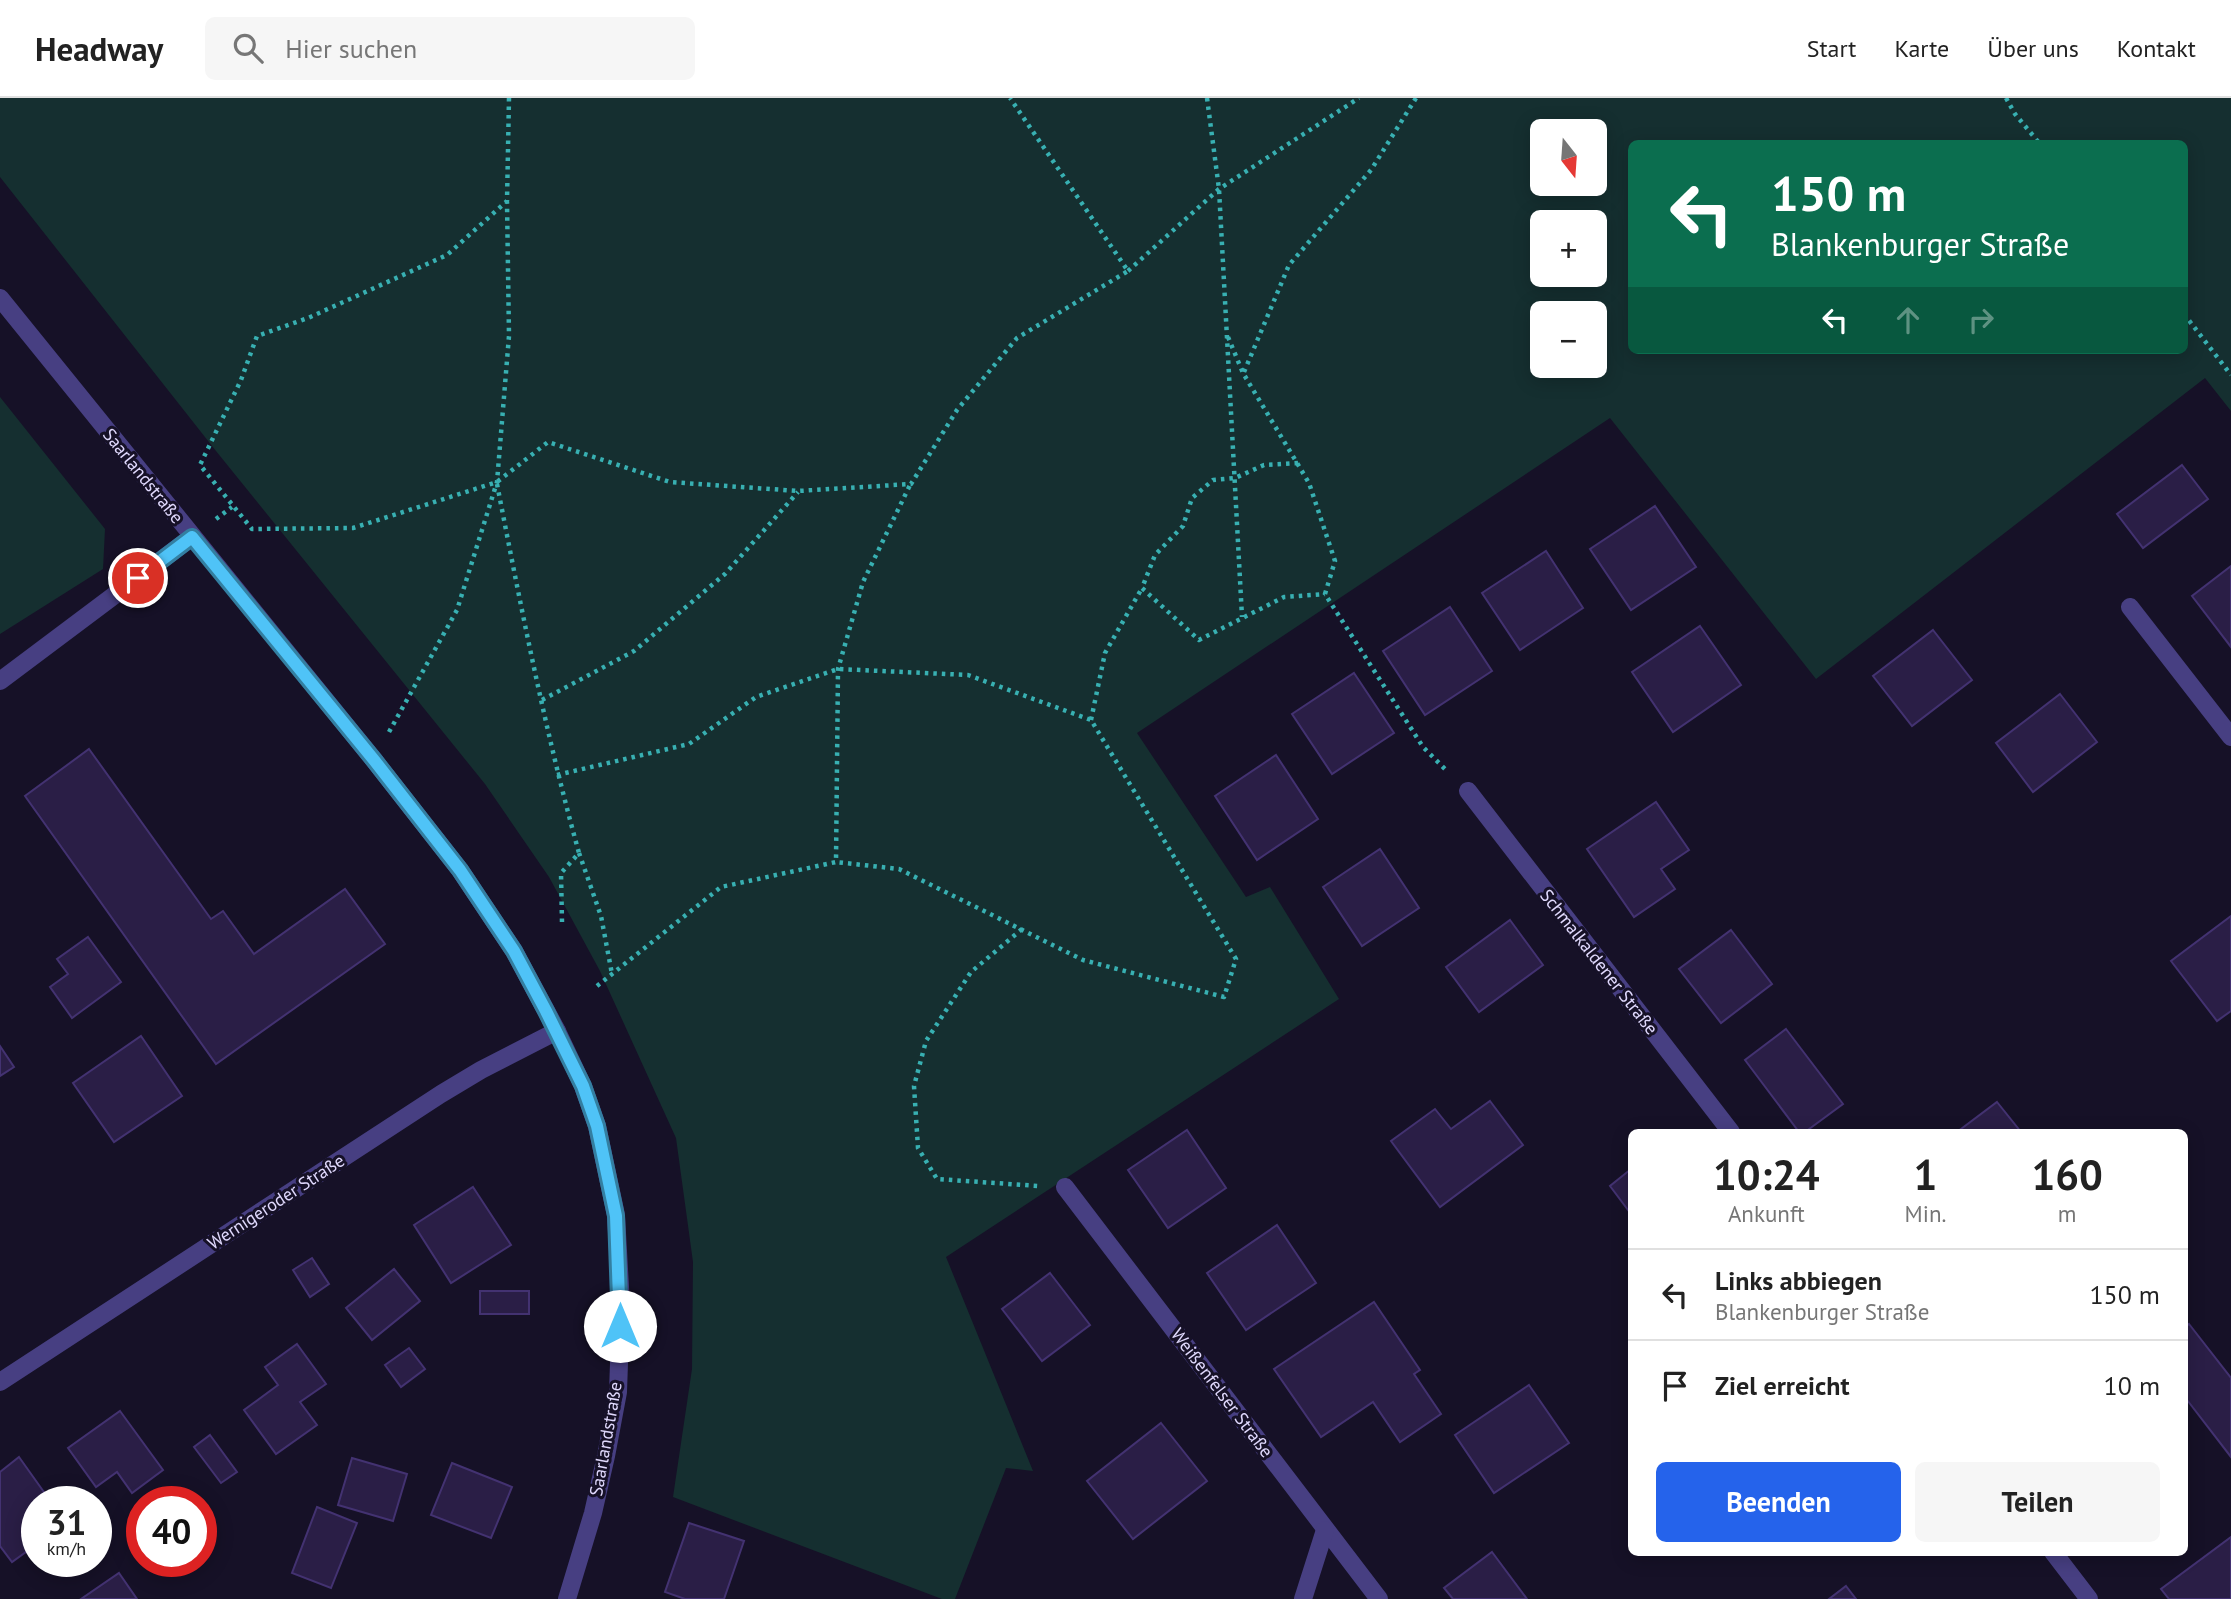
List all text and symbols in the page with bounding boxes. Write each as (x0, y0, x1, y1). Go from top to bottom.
search box (205, 17, 695, 80)
text: Headway (35, 27, 163, 70)
icon: search (229, 29, 267, 67)
text: Hier suchen (285, 32, 417, 65)
text: Start (1807, 33, 1856, 64)
text: Karte (1894, 33, 1949, 64)
text: Über uns (1987, 33, 2079, 64)
text: Kontakt (2117, 33, 2196, 64)
north arrow (1530, 119, 1606, 196)
map controls (1530, 119, 1607, 378)
text: 150 m (1771, 161, 1906, 225)
icon: left (1656, 168, 1747, 259)
button: + (1530, 210, 1607, 287)
text: Blankenburger Straße (1771, 223, 2069, 265)
button: − (1530, 301, 1607, 378)
icon: left (1816, 301, 1854, 339)
icon: ahead (1889, 301, 1927, 339)
icon: right (1962, 301, 2000, 339)
street label: Saarlandstraße (98, 423, 189, 528)
pin (108, 548, 168, 608)
icon: arrive (119, 559, 157, 597)
street label: Schmalkaldener Straße (1535, 884, 1663, 1039)
text: 10:24 (1713, 1147, 1820, 1202)
text: 1 (1914, 1147, 1937, 1202)
text: 160 (2031, 1147, 2103, 1202)
street label: Wernigeroder Straße (203, 1149, 349, 1255)
text: Ankunft (1728, 1199, 1805, 1228)
text: Min. (1905, 1199, 1946, 1228)
text: m (2058, 1199, 2077, 1228)
text: Links abbiegen (1715, 1264, 1882, 1297)
icon: left (1656, 1276, 1694, 1314)
text: 150 m (2089, 1278, 2160, 1311)
position arrow (583, 1289, 657, 1363)
text: Blankenburger Straße (1715, 1297, 1929, 1326)
street label: Weißenfelser Straße (1166, 1324, 1278, 1462)
icon: arrive (1656, 1367, 1694, 1405)
text: Ziel erreicht (1715, 1369, 1850, 1402)
text: 10 m (2104, 1369, 2160, 1402)
street label: Saarlandstraße (584, 1380, 627, 1498)
button: Beenden (1656, 1462, 1901, 1542)
button: Teilen (1915, 1462, 2160, 1542)
speed limit sign: 40 (126, 1486, 217, 1577)
text: 31 (47, 1499, 86, 1545)
text: km/h (47, 1537, 86, 1560)

